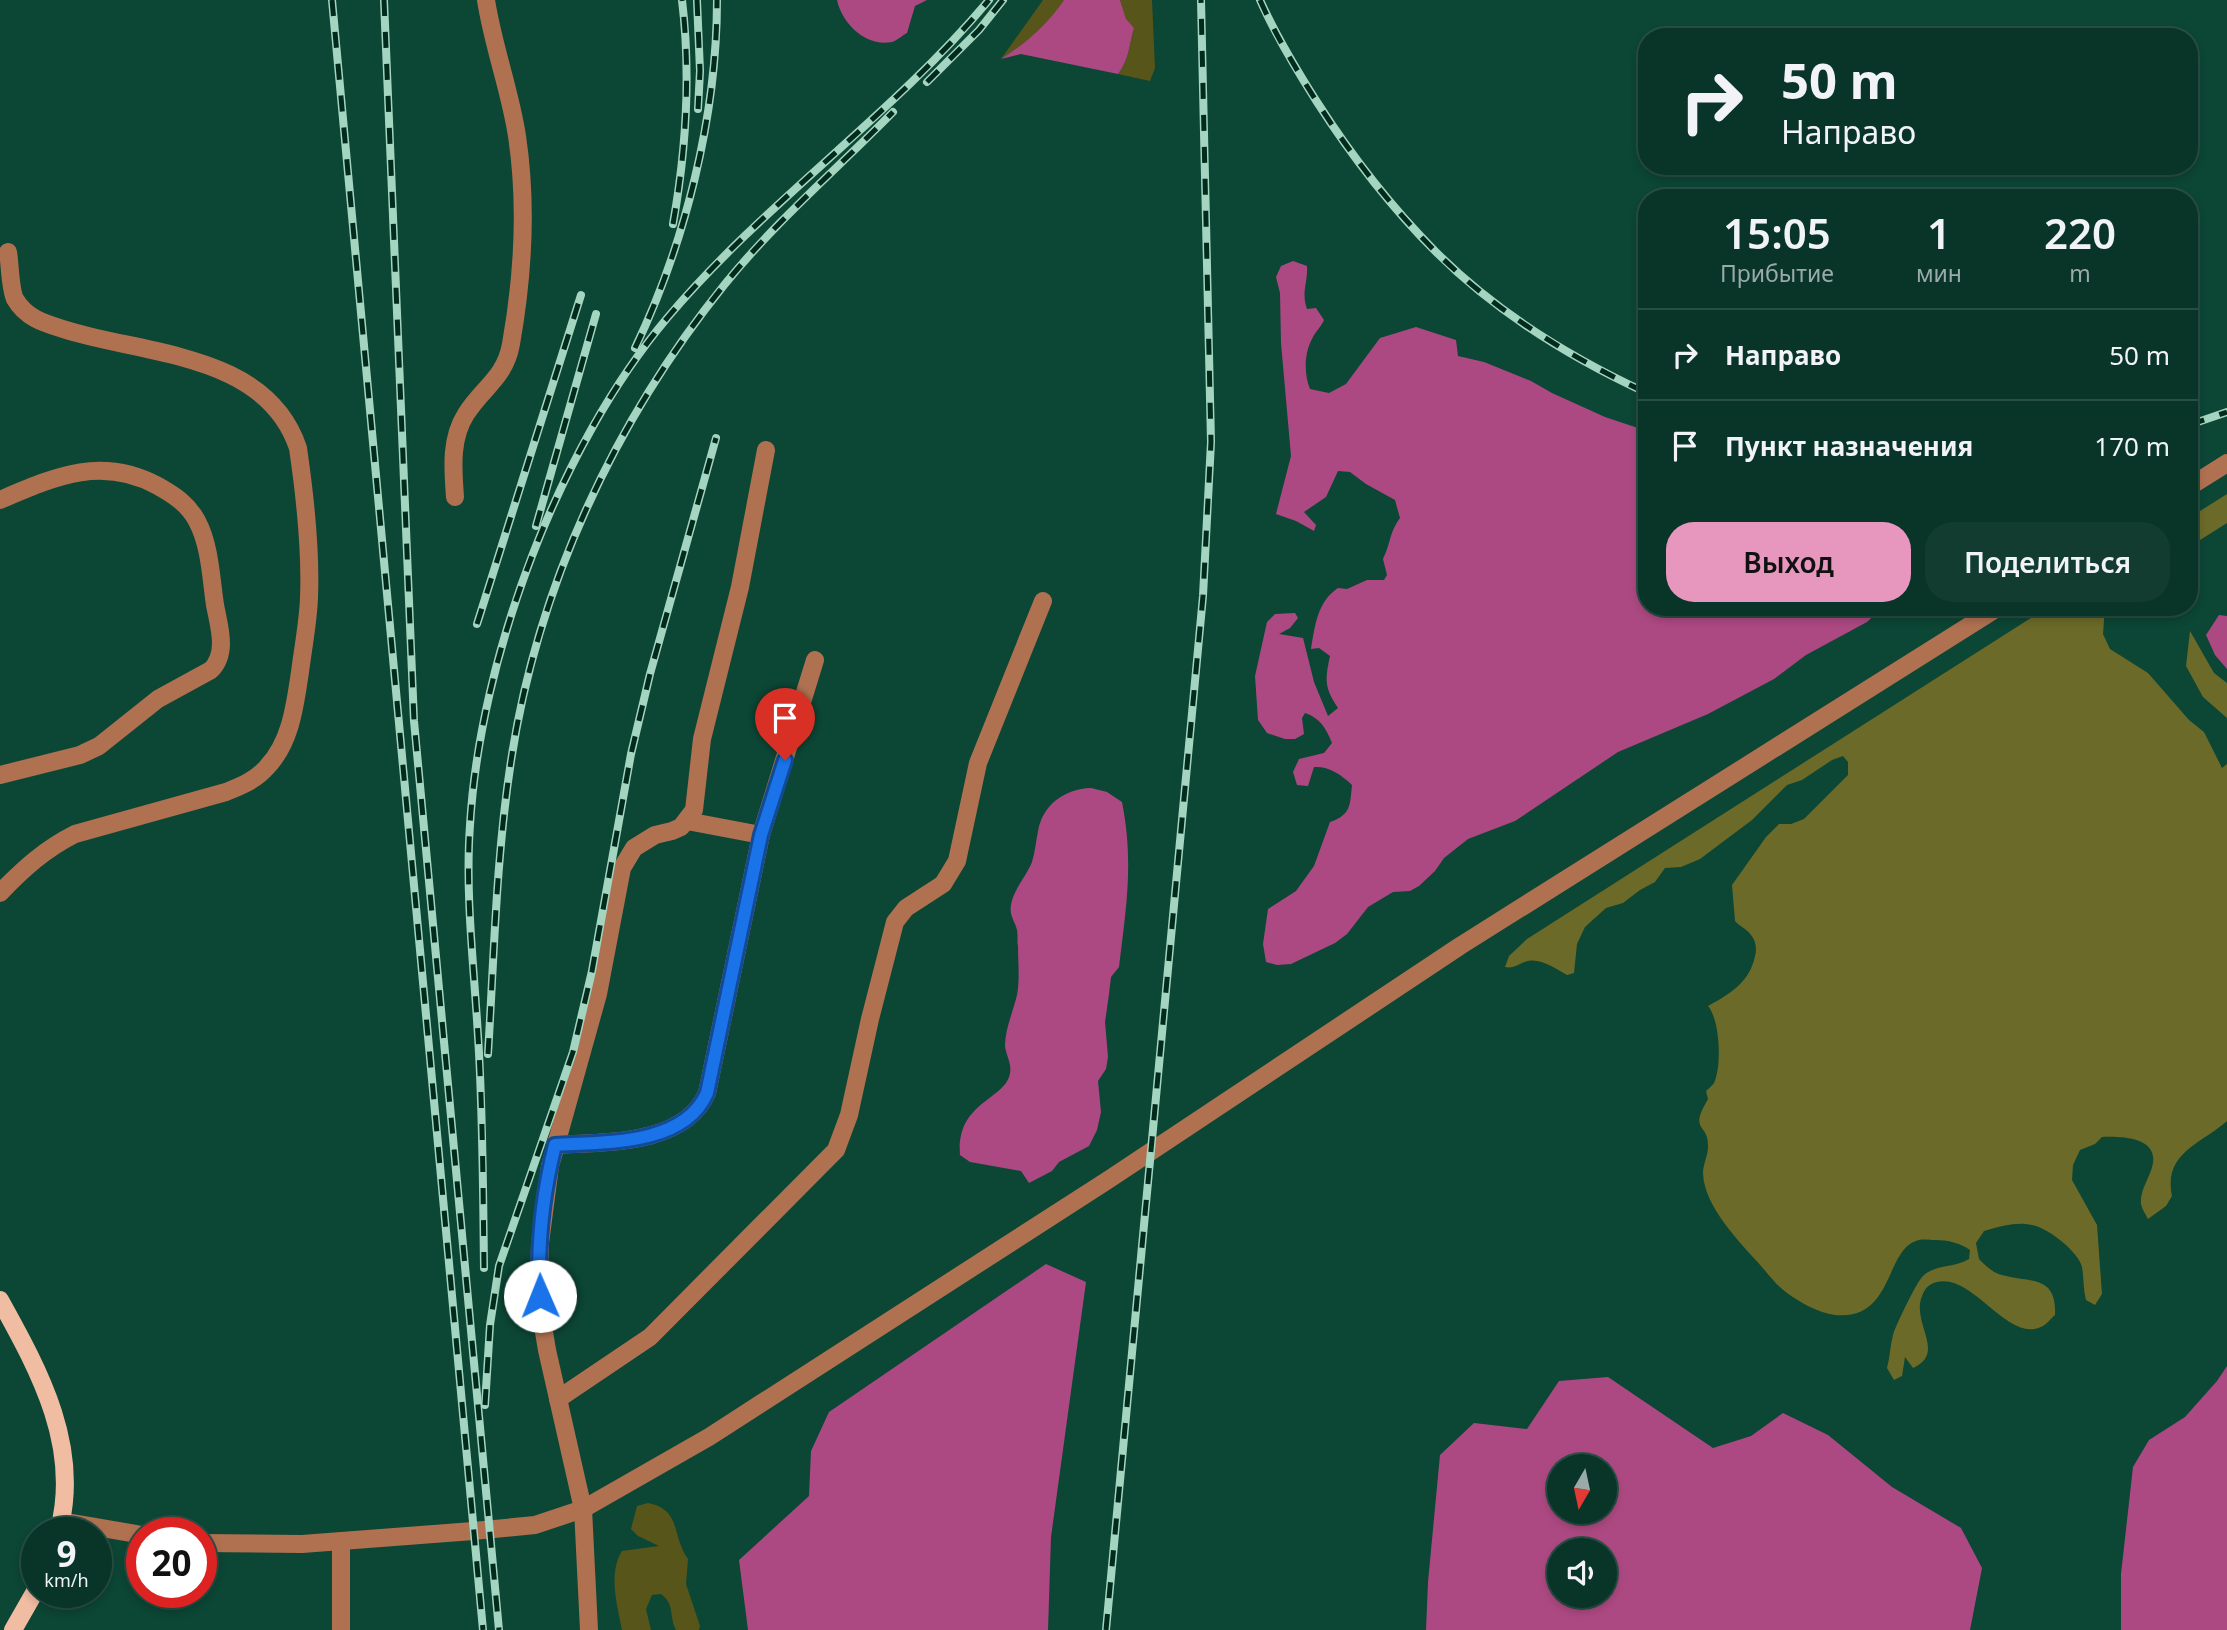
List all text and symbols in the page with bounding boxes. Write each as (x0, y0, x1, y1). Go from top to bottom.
text: 50 m (1781, 47, 1898, 113)
icon: right (1666, 56, 1757, 147)
text: Направо (1781, 110, 1916, 153)
text: 15:05 (1723, 204, 1831, 261)
text: 1 (1927, 204, 1951, 261)
text: 220 (2044, 204, 2116, 261)
text: Прибытие (1720, 257, 1834, 289)
text: мин (1916, 257, 1962, 289)
text: m (2069, 257, 2091, 289)
icon: right (1666, 336, 1704, 374)
text: Направо (1725, 337, 1841, 373)
text: 50 m (2109, 337, 2170, 373)
icon: arrive (1666, 427, 1704, 465)
text: Пункт назначения (1725, 428, 1973, 464)
text: 170 m (2094, 428, 2170, 464)
button: Выход (1666, 522, 1911, 602)
button: Поделиться (1925, 522, 2170, 602)
pin (755, 688, 815, 760)
icon: arrive (766, 699, 804, 737)
position arrow (503, 1259, 577, 1333)
north arrow (1547, 1454, 1617, 1524)
map controls (1547, 1454, 1617, 1608)
speed limit sign: 20 (126, 1517, 217, 1608)
text: 9 (56, 1530, 77, 1577)
button: sound (1547, 1538, 1617, 1608)
text: km/h (44, 1568, 89, 1592)

